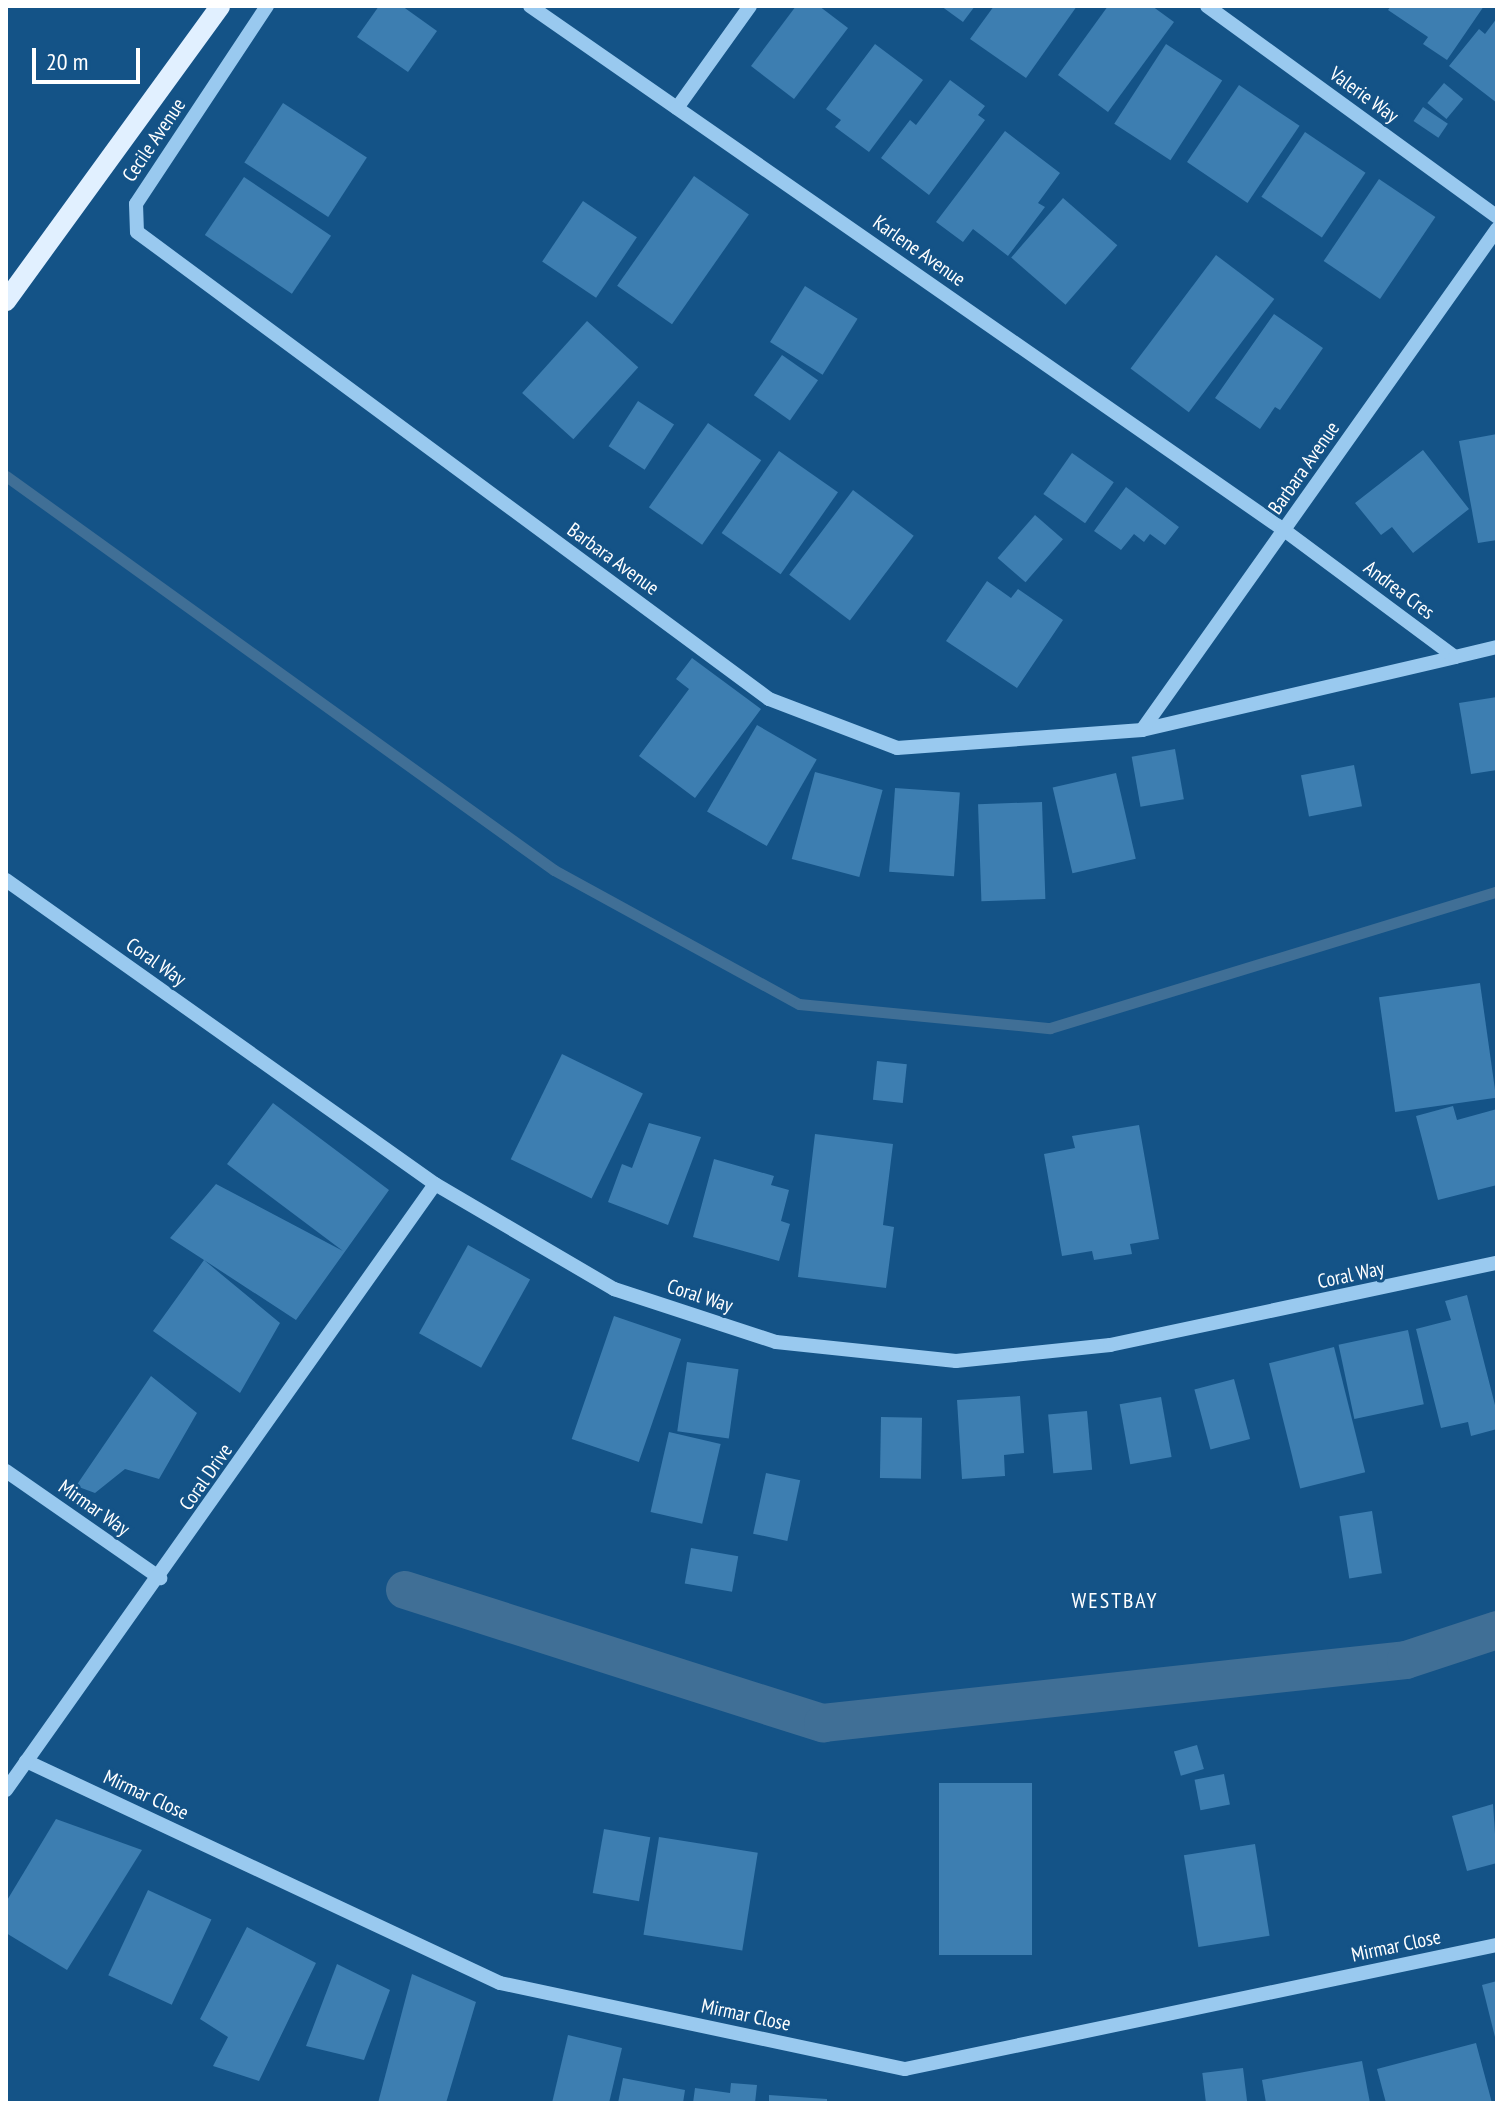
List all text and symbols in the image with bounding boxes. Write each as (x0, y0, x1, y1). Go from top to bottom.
scale bar (36, 32, 144, 82)
text: 20 m (46, 46, 88, 77)
street label: Valerie Way (1325, 62, 1403, 128)
street label: Cecile Avenue (117, 94, 191, 186)
street label: Karlene Avenue (868, 210, 970, 292)
street label: Barbara Avenue (1263, 417, 1345, 519)
street label: Barbara Avenue (562, 518, 664, 600)
street label: Andrea Cres (1359, 556, 1439, 624)
street label: Coral Way (121, 933, 191, 991)
street label: Coral Way (1315, 1256, 1387, 1294)
street label: Coral Way (664, 1274, 736, 1318)
street label: Coral Drive (174, 1439, 238, 1515)
street label: Mirmar Way (54, 1475, 134, 1541)
district label: WESTBAY (1072, 1588, 1158, 1614)
street label: Mirmar Close (100, 1765, 192, 1825)
street label: Mirmar Close (1349, 1925, 1443, 1967)
street label: Mirmar Close (699, 1994, 793, 2036)

